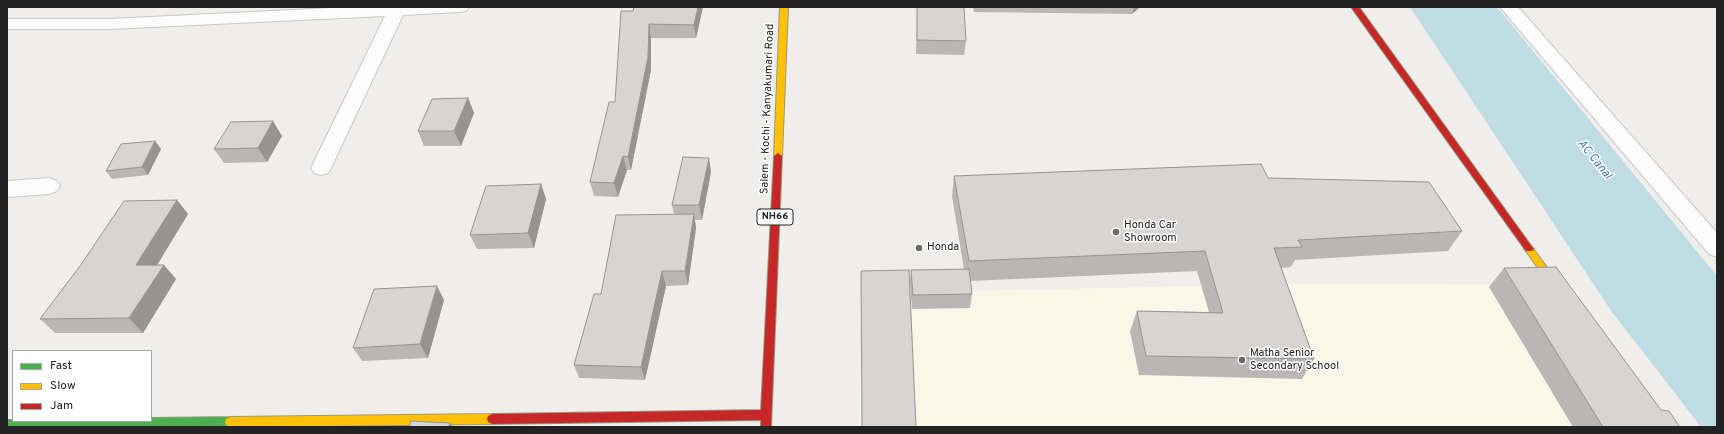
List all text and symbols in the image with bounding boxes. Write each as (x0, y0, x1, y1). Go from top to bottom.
street label: Salem - Kochi - Kanyakumari Road (758, 24, 778, 194)
water label: AC Canal (1574, 137, 1614, 183)
road number: NH66 (757, 209, 793, 225)
place label: Honda Car Showroom (1124, 219, 1177, 245)
marker: Honda Car Showroom (1111, 227, 1121, 237)
place label: Honda (927, 241, 959, 255)
marker: Honda (914, 243, 924, 253)
place label: Matha Senior Secondary School (1250, 347, 1339, 373)
legend (12, 350, 152, 422)
marker: Matha Senior Secondary School (1237, 355, 1247, 365)
text: Fast (50, 358, 72, 374)
text: Slow (50, 378, 76, 394)
text: Jam (50, 398, 73, 414)

